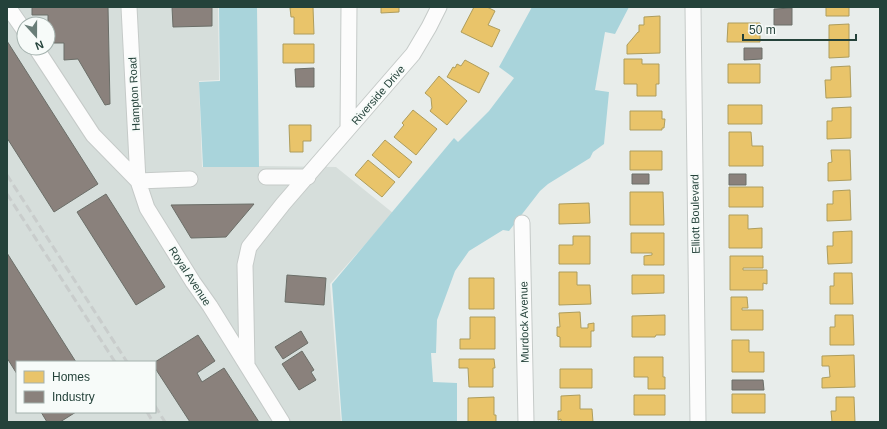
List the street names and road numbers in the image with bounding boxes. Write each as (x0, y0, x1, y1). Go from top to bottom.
street label: Hampton Road (126, 57, 142, 131)
street label: Riverside Drive (349, 63, 407, 127)
street label: Elliott Boulevard (688, 174, 702, 254)
street label: Royal Avenue (167, 244, 213, 308)
street label: Murdock Avenue (517, 281, 531, 363)

